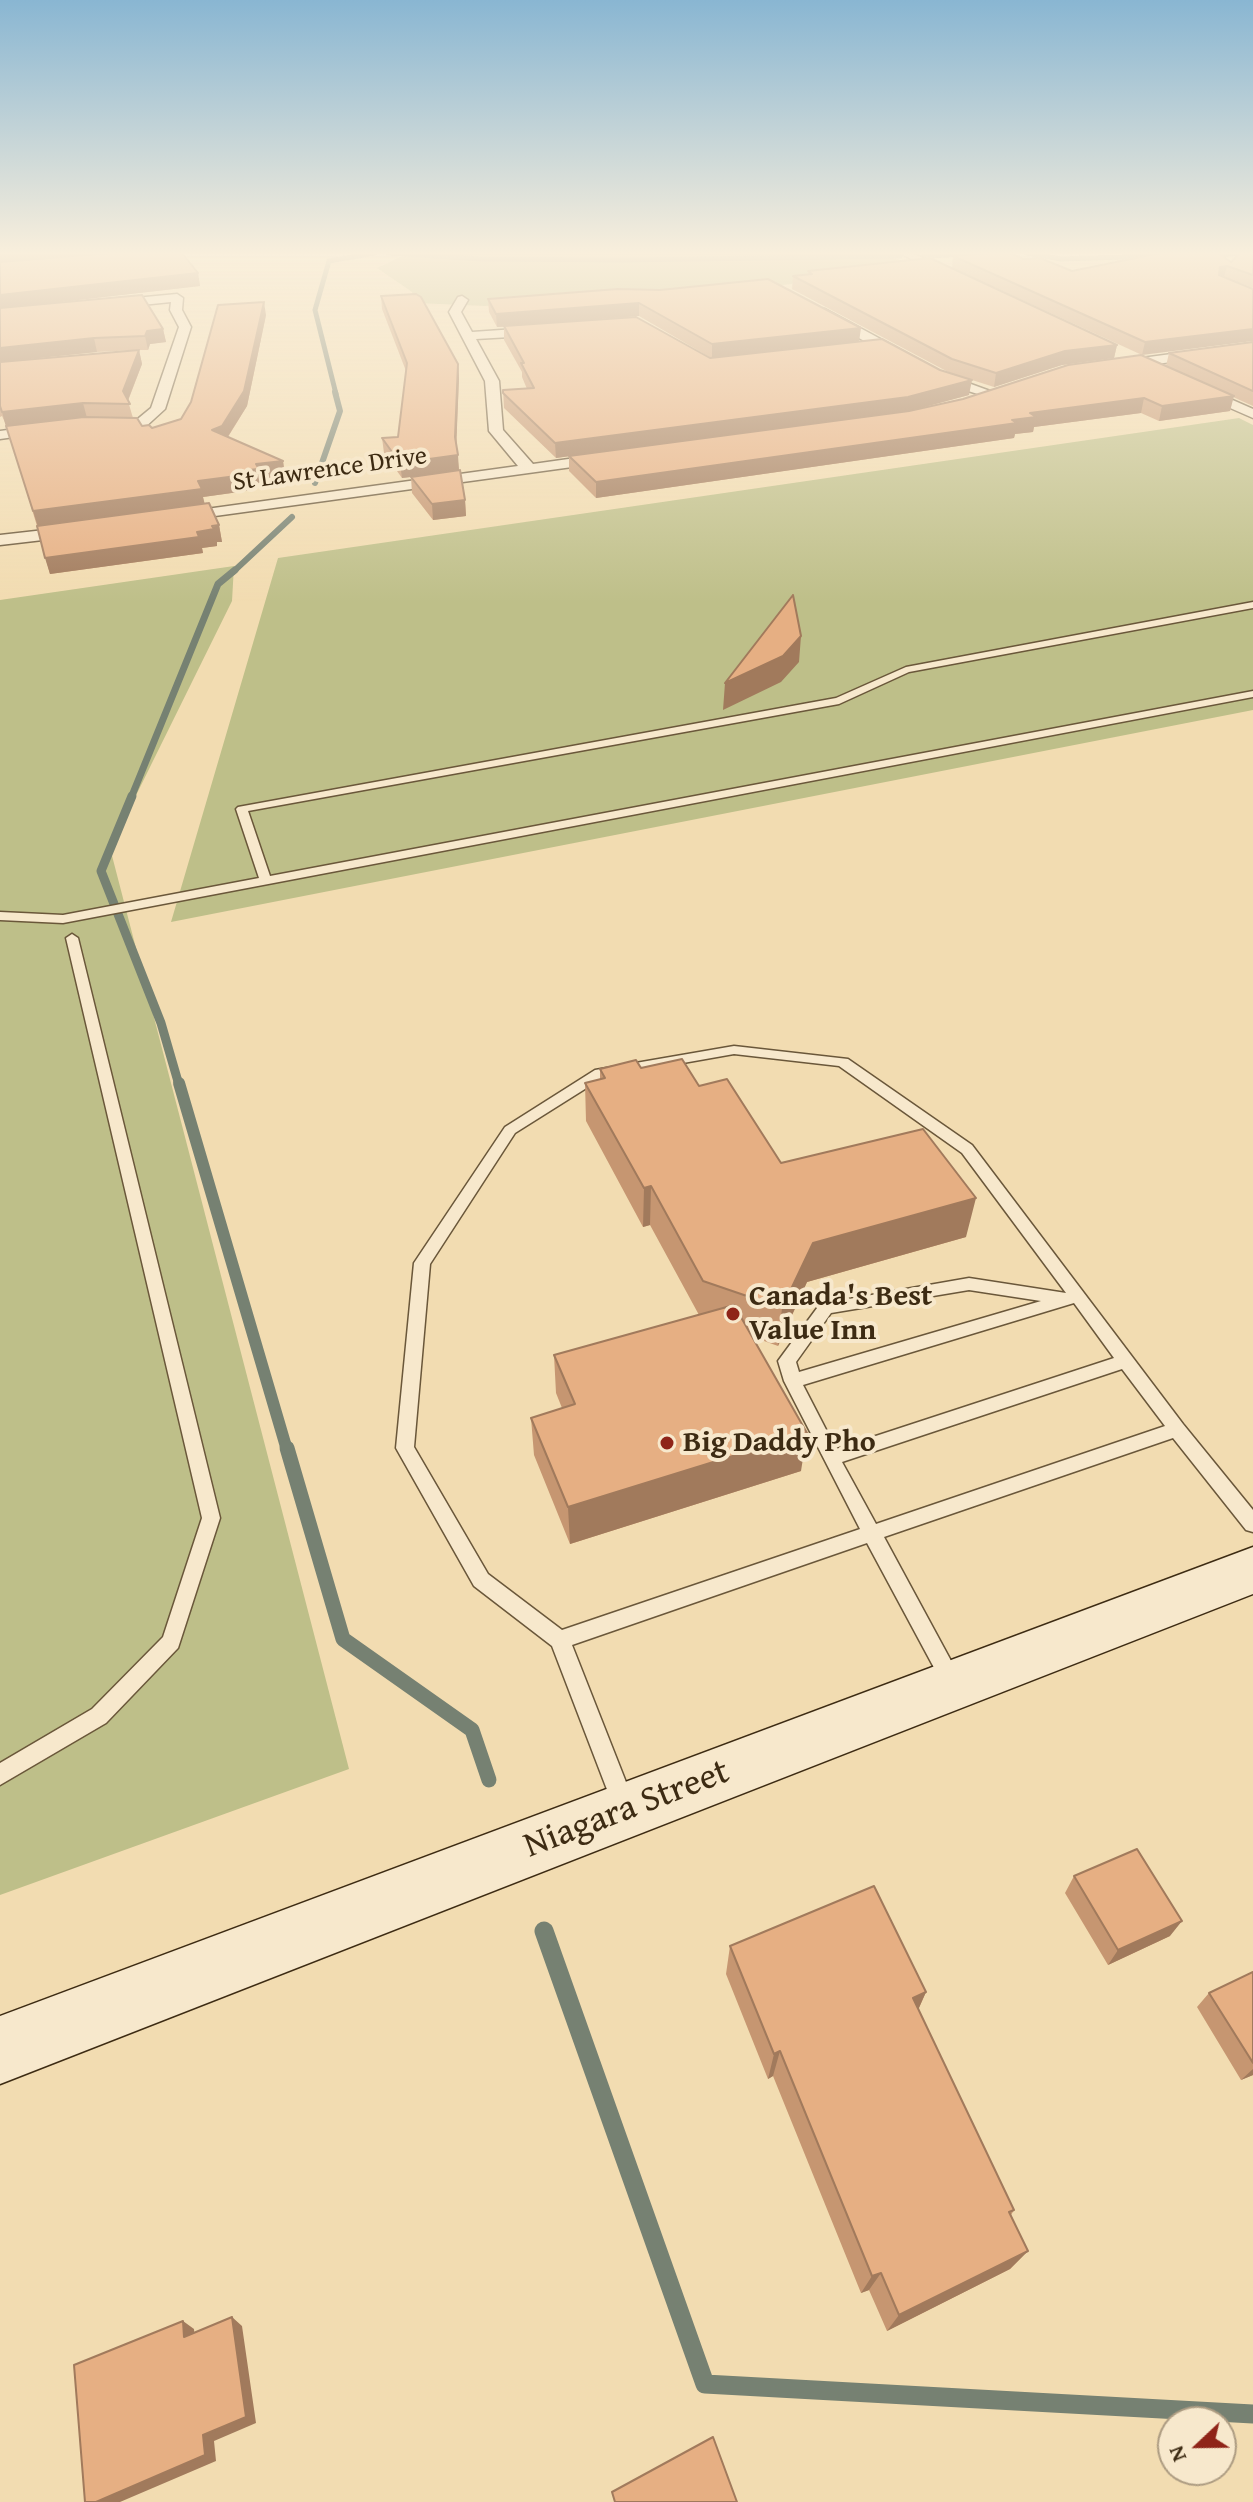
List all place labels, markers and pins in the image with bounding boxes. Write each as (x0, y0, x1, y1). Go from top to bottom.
place label: Canada's Best Value Inn (749, 1279, 932, 1350)
marker: Canada's Best Value Inn (724, 1305, 742, 1323)
place label: Big Daddy Pho (683, 1425, 876, 1461)
marker: Big Daddy Pho (658, 1434, 676, 1452)

